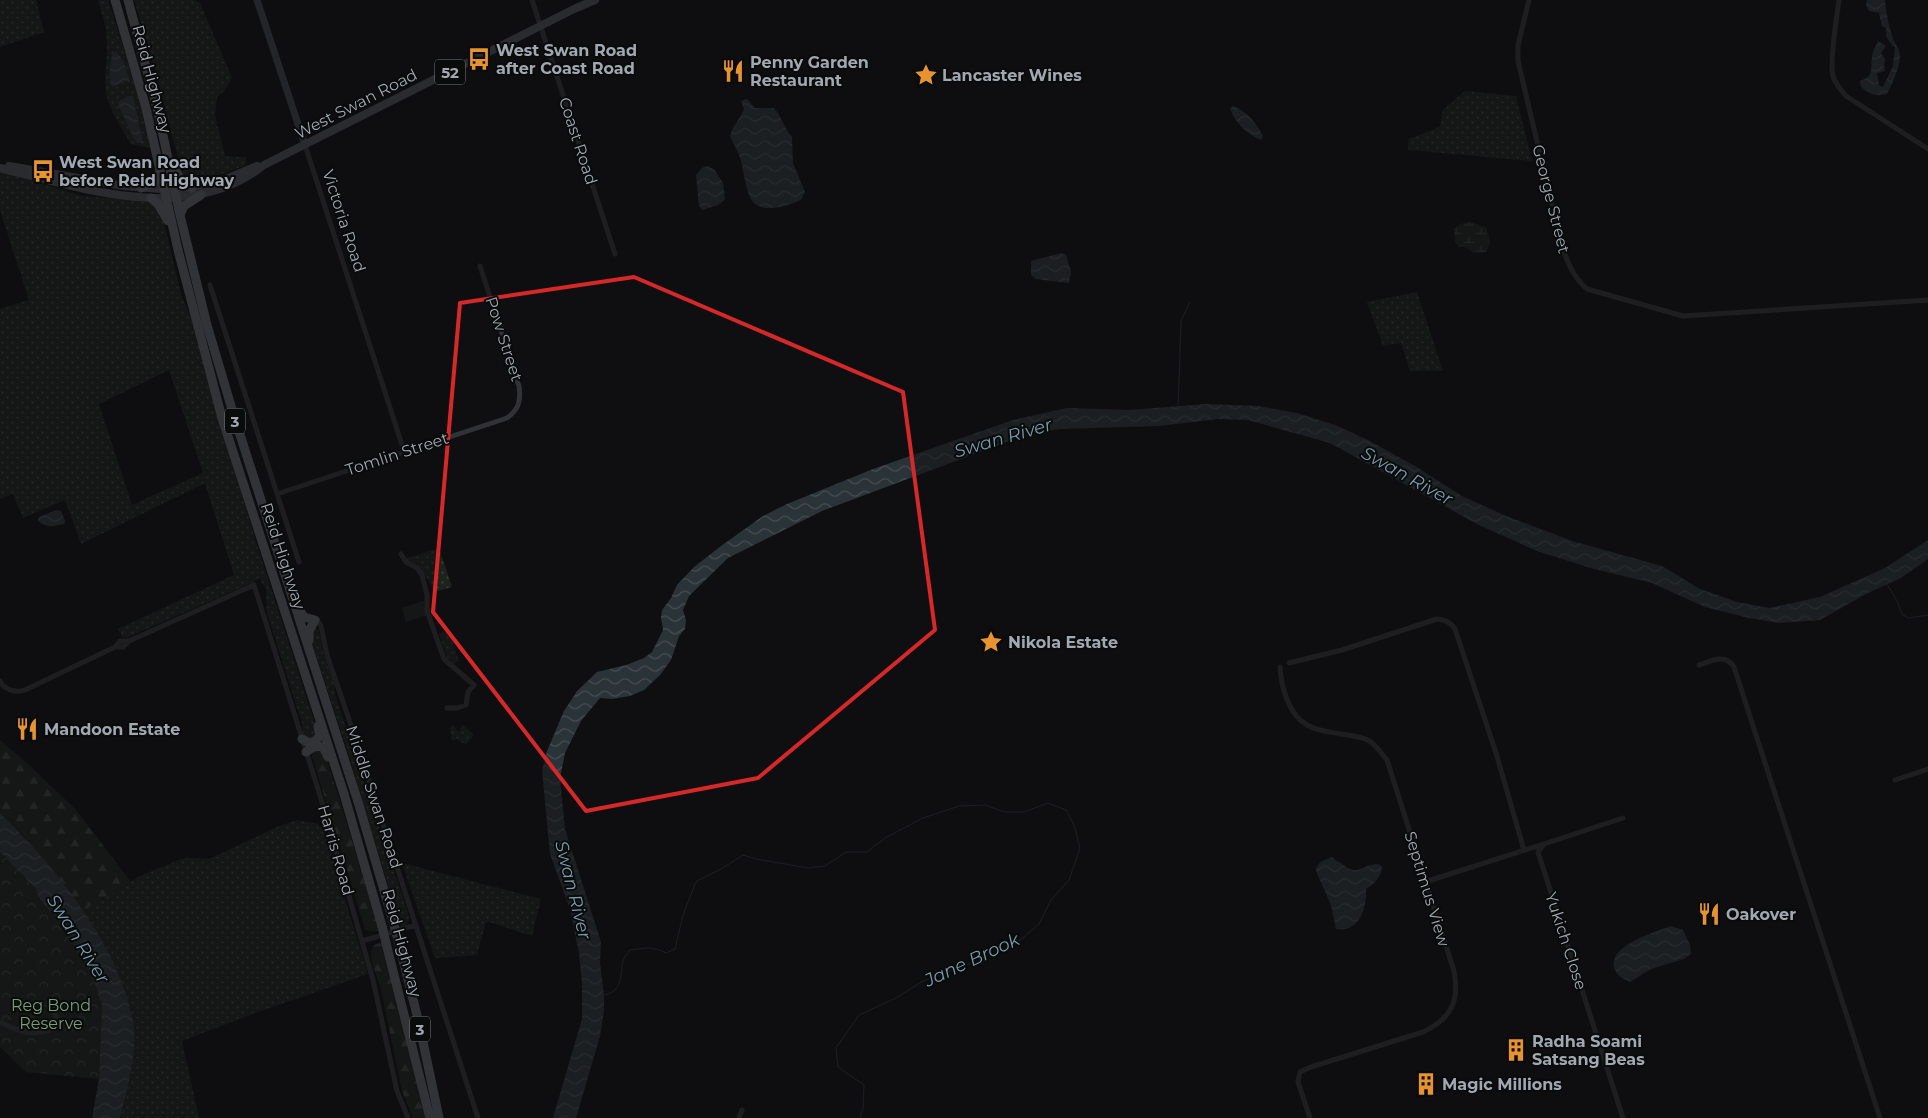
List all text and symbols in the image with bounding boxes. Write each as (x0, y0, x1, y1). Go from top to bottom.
street label: Reid Highway (128, 23, 176, 135)
place label: West Swan Road after Coast Road (496, 41, 637, 78)
bus stop icon: West Swan Road after Coast Road (466, 46, 492, 72)
place label: Penny Garden Restaurant (750, 53, 869, 90)
restaurant icon: Penny Garden Restaurant (720, 58, 746, 84)
road number: 52 (435, 60, 465, 84)
place icon: Lancaster Wines (913, 62, 939, 88)
street label: West Swan Road (292, 65, 420, 143)
place label: Lancaster Wines (942, 66, 1082, 85)
street label: Coast Road (555, 95, 601, 187)
street label: George Street (1528, 143, 1574, 256)
place label: West Swan Road before Reid Highway (59, 153, 235, 190)
bus stop icon: West Swan Road before Reid Highway (30, 158, 56, 184)
street label: Victoria Road (318, 167, 370, 275)
street label: Pow Street (481, 294, 527, 384)
road number: 3 (225, 408, 245, 434)
water label: Swan River (951, 413, 1055, 462)
street label: Tomlin Street (343, 428, 451, 480)
water label: Swan River (1358, 442, 1457, 510)
street label: Reid Highway (257, 500, 309, 612)
place icon: Nikola Estate (978, 629, 1004, 655)
place label: Nikola Estate (1008, 633, 1118, 652)
restaurant icon: Mandoon Estate (14, 716, 40, 742)
place label: Mandoon Estate (44, 720, 180, 739)
street label: Middle Swan Road (342, 723, 406, 871)
street label: Harris Road (314, 803, 358, 897)
street label: Septimus View (1400, 829, 1454, 949)
water label: Swan River (550, 838, 596, 942)
street label: Reid Highway (378, 887, 426, 999)
water label: Swan River (42, 890, 114, 988)
street label: Yukich Close (1541, 890, 1591, 992)
restaurant icon: Oakover (1696, 901, 1722, 927)
place label: Oakover (1726, 905, 1796, 924)
water label: Jane Brook (920, 928, 1024, 992)
park label: Reg Bond Reserve (11, 996, 91, 1033)
road number: 3 (410, 1016, 430, 1042)
place label: Radha Soami Satsang Beas (1532, 1032, 1645, 1069)
building icon: Radha Soami Satsang Beas (1503, 1037, 1529, 1063)
building icon: Magic Millions (1413, 1071, 1439, 1097)
place label: Magic Millions (1442, 1075, 1562, 1094)

